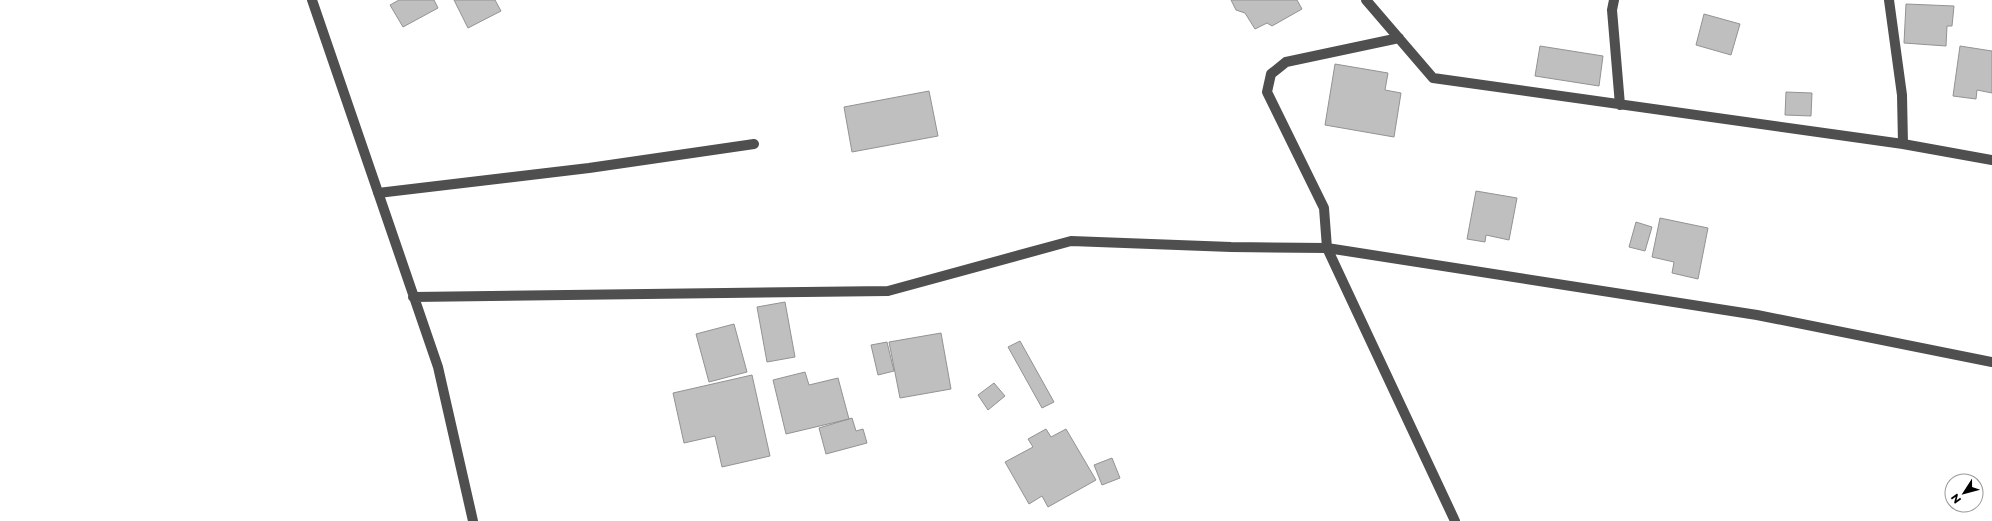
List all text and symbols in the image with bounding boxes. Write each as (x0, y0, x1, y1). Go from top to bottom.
north arrow (1944, 473, 1984, 513)
text: N (1948, 491, 1964, 507)

